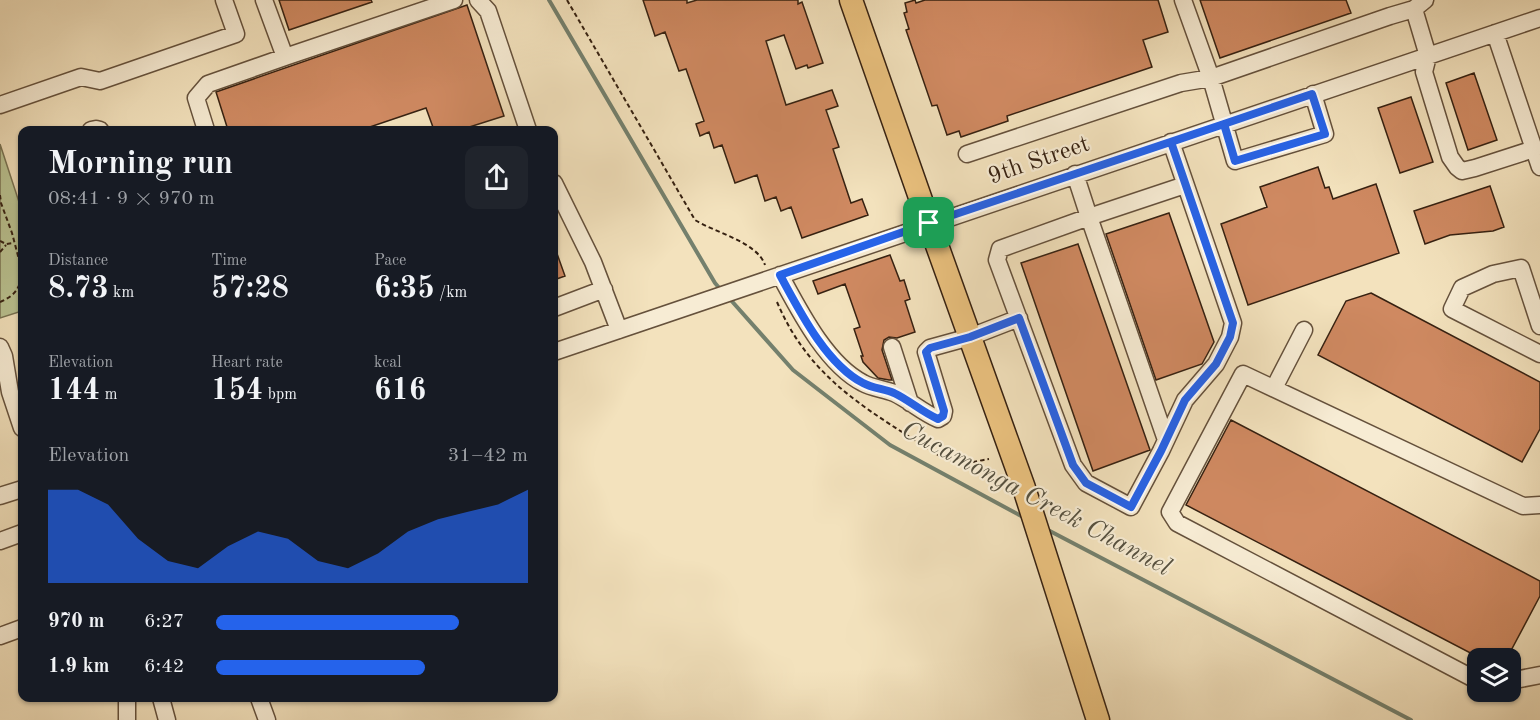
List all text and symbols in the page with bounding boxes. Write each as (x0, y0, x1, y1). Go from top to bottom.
street label: 9th Street (985, 132, 1093, 190)
button: share (465, 146, 528, 209)
text: Morning run (48, 148, 233, 181)
text: 08:41 · 9 × 970 m (48, 189, 215, 209)
pin (903, 197, 954, 248)
icon: arrive (912, 206, 945, 239)
text: Distance (48, 253, 108, 269)
text: Time (211, 253, 247, 269)
text: Pace (374, 253, 406, 269)
text: 8.73 (48, 274, 109, 304)
text: 57:28 (211, 274, 289, 304)
text: 6:35 (374, 274, 435, 304)
text: km (109, 285, 134, 301)
text: /km (435, 285, 467, 301)
text: Elevation (48, 355, 113, 371)
text: Heart rate (211, 355, 283, 371)
text: kcal (374, 355, 402, 371)
text: 144 (48, 376, 100, 406)
text: 154 (211, 376, 263, 406)
text: 616 (374, 376, 426, 406)
text: m (100, 387, 117, 403)
text: bpm (263, 387, 297, 403)
water label: Cucamonga Creek Channel (897, 417, 1176, 581)
text: Elevation (48, 446, 129, 466)
text: 31–42 m (448, 446, 528, 466)
text: 970 m (48, 612, 104, 632)
text: 6:27 (144, 612, 184, 632)
map controls (1467, 648, 1521, 702)
button: layers (1467, 648, 1521, 702)
text: 1.9 km (48, 657, 110, 677)
text: 6:42 (144, 657, 184, 677)

